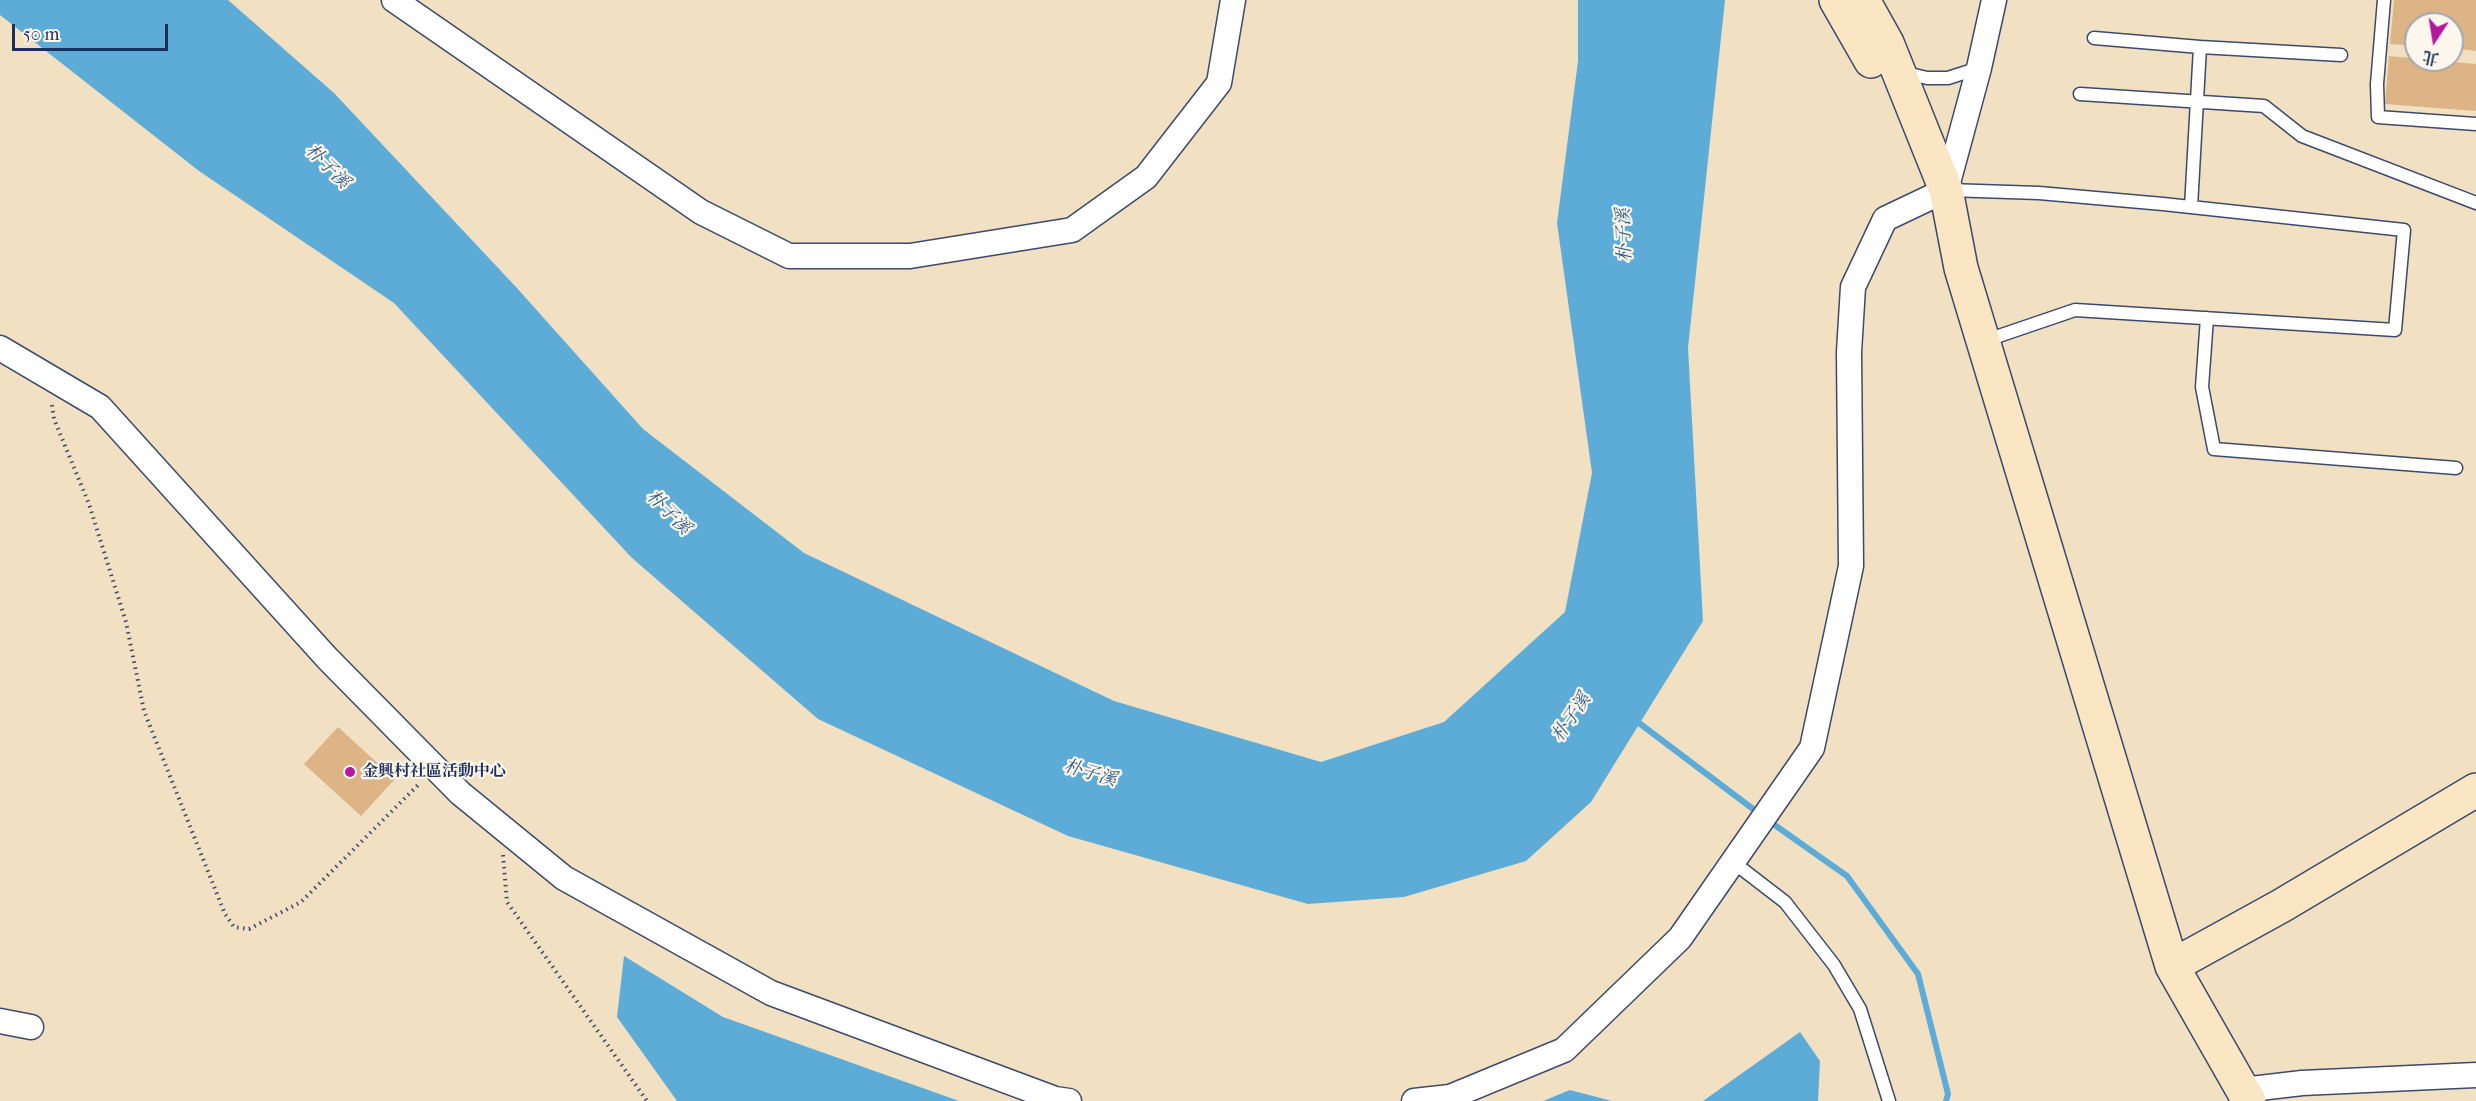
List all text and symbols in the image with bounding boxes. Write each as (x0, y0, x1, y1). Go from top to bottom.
scale bar (15, 12, 171, 50)
north arrow (2404, 12, 2464, 72)
text: 50 m (23, 24, 59, 45)
text: 北 (2421, 47, 2440, 69)
water label: 朴子溪 (300, 140, 354, 194)
water label: 朴子溪 (1613, 208, 1637, 262)
water label: 朴子溪 (641, 486, 695, 540)
water label: 朴子溪 (1548, 690, 1596, 746)
water label: 朴子溪 (1061, 756, 1119, 792)
place label: 金興村社區活動中心 (362, 762, 506, 782)
marker: 金興村社區活動中心 (343, 765, 357, 779)

